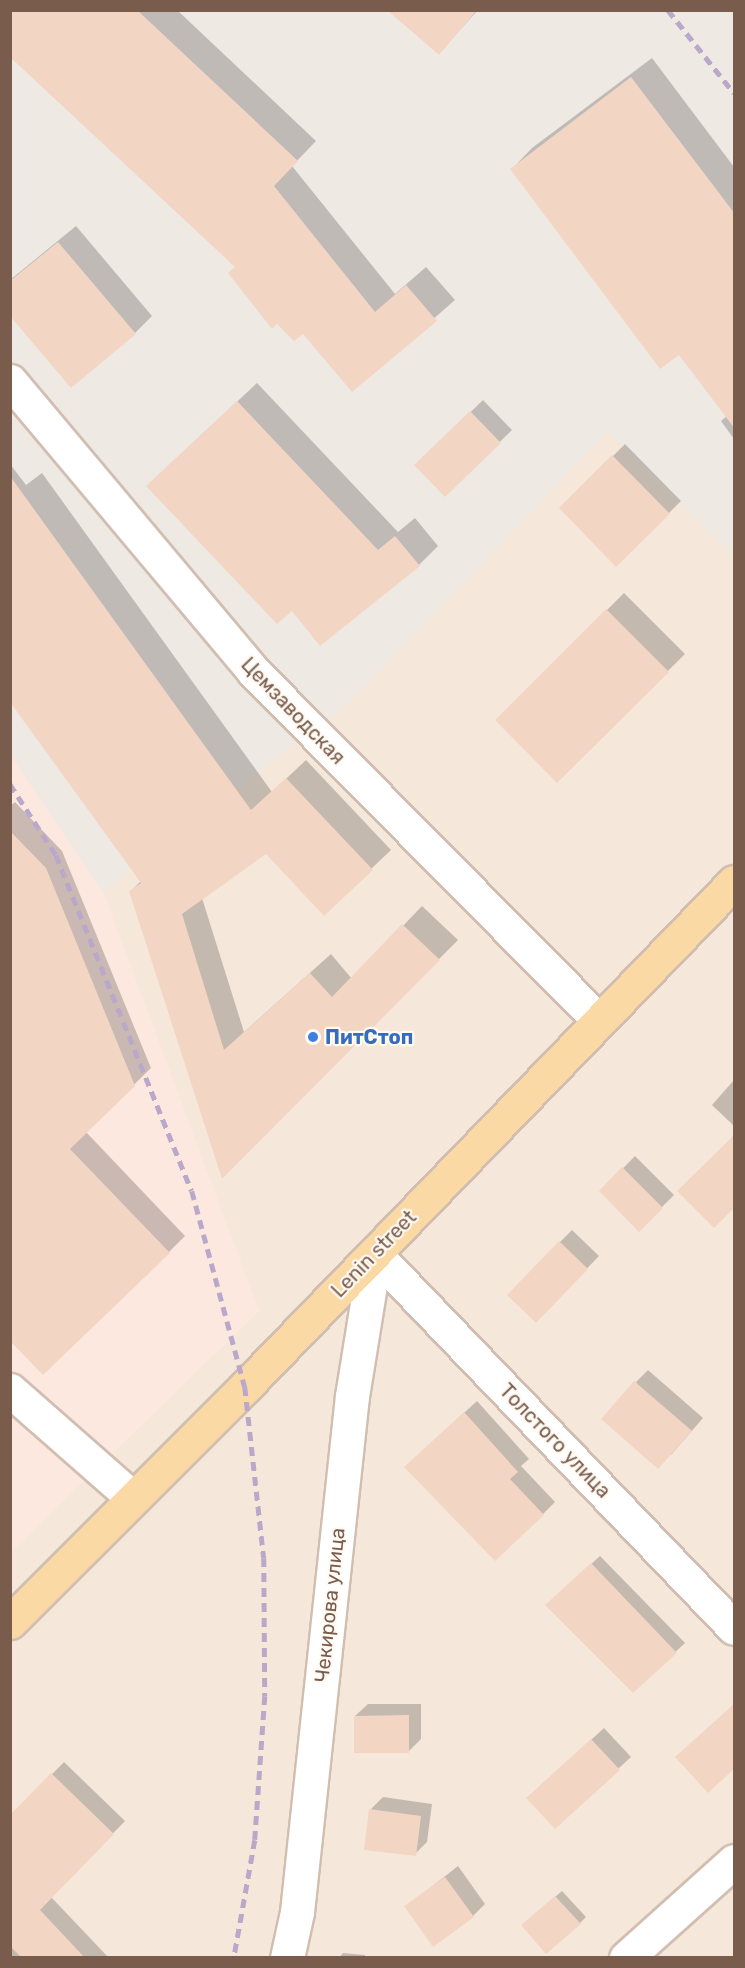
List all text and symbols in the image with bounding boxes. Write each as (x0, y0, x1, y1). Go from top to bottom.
street label: Цемзаводская (236, 653, 350, 769)
place label: ПитСтоп (325, 1025, 413, 1049)
marker: ПитСтоп (306, 1030, 320, 1044)
street label: Lenin street (327, 1205, 421, 1303)
street label: Толстого улица (494, 1379, 616, 1503)
street label: Чекирова улица (310, 1527, 350, 1683)

